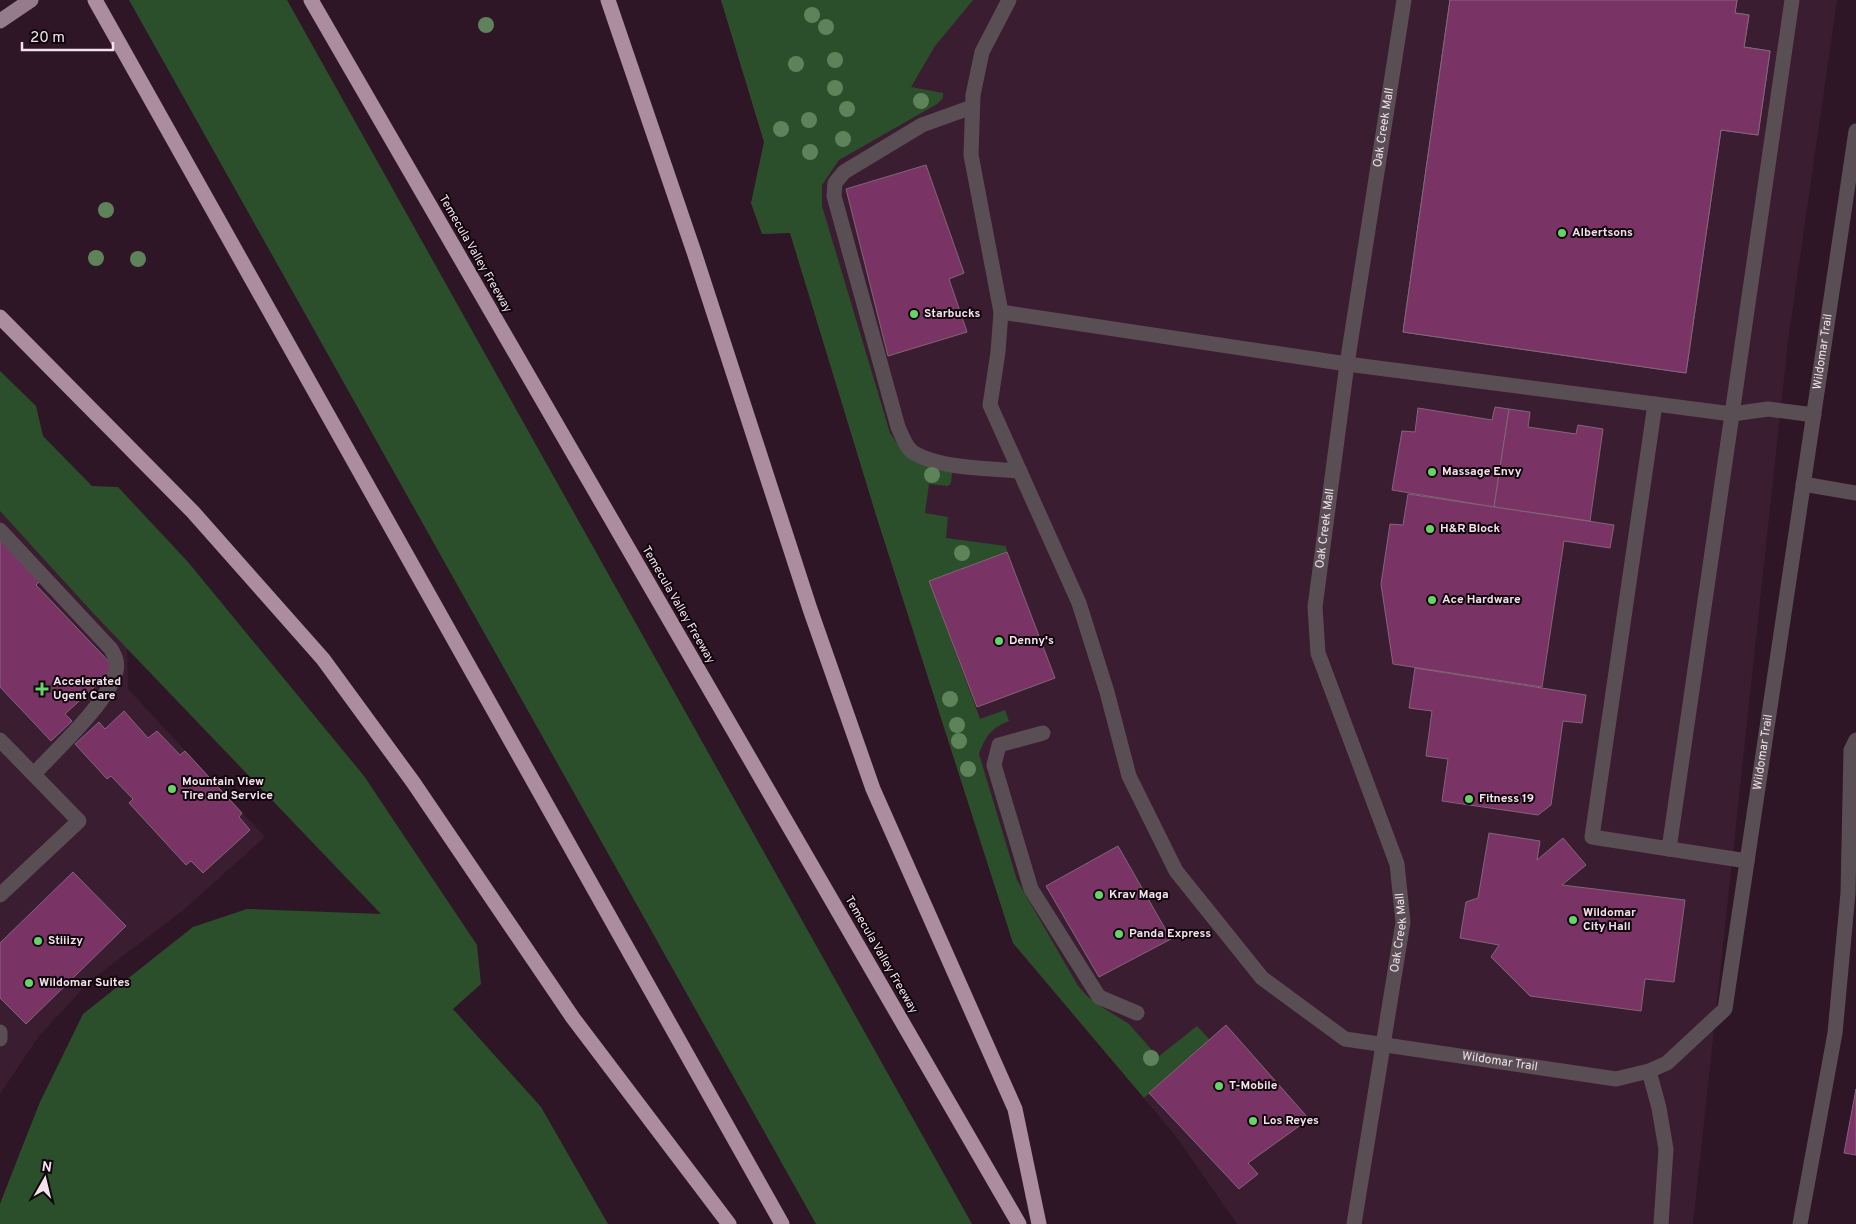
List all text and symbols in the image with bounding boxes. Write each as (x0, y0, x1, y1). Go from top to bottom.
scale bar (22, 20, 114, 52)
text: 20 m (30, 29, 65, 48)
street label: Oak Creek Mall (1370, 87, 1398, 169)
street label: Temecula Valley Freeway (435, 192, 515, 316)
place label: Albertsons (1572, 225, 1633, 241)
marker: Albertsons (1556, 227, 1568, 239)
place label: Starbucks (924, 306, 980, 322)
marker: Starbucks (908, 308, 920, 320)
street label: Wildomar Trail (1810, 313, 1837, 391)
place label: Massage Envy (1442, 464, 1522, 480)
marker: Massage Envy (1426, 466, 1438, 478)
street label: Oak Creek Mall (1312, 487, 1339, 569)
place label: H&R Block (1440, 521, 1501, 537)
marker: H&R Block (1424, 523, 1436, 535)
street label: Temecula Valley Freeway (638, 543, 718, 667)
place label: Ace Hardware (1442, 592, 1521, 608)
marker: Ace Hardware (1426, 594, 1438, 606)
place label: Denny's (1009, 633, 1054, 649)
marker: Denny's (993, 635, 1005, 647)
place label: Accelerated Ugent Care (53, 674, 121, 704)
marker: Accelerated Ugent Care (35, 682, 49, 696)
street label: Wildomar Trail (1750, 713, 1777, 791)
place label: Mountain View Tire and Service (182, 774, 273, 804)
marker: Mountain View Tire and Service (166, 783, 178, 795)
place label: Fitness 19 (1479, 791, 1534, 807)
marker: Fitness 19 (1463, 793, 1475, 805)
place label: Krav Maga (1109, 887, 1169, 903)
marker: Krav Maga (1093, 889, 1105, 901)
street label: Oak Creek Mall (1387, 892, 1411, 974)
street label: Temecula Valley Freeway (841, 893, 921, 1017)
place label: Wildomar City Hall (1583, 905, 1636, 935)
marker: Wildomar City Hall (1567, 914, 1579, 926)
place label: Panda Express (1129, 926, 1211, 942)
marker: Panda Express (1113, 928, 1125, 940)
place label: Stiiizy (48, 933, 83, 949)
marker: Stiiizy (32, 935, 44, 947)
place label: Wildomar Suites (39, 975, 130, 991)
marker: Wildomar Suites (23, 977, 35, 989)
street label: Wildomar Trail (1461, 1048, 1539, 1075)
place label: T-Mobile (1229, 1078, 1278, 1094)
marker: T-Mobile (1213, 1080, 1225, 1092)
place label: Los Reyes (1263, 1113, 1319, 1129)
marker: Los Reyes (1247, 1115, 1259, 1127)
north arrow (20, 1154, 70, 1204)
text: N (40, 1158, 53, 1177)

